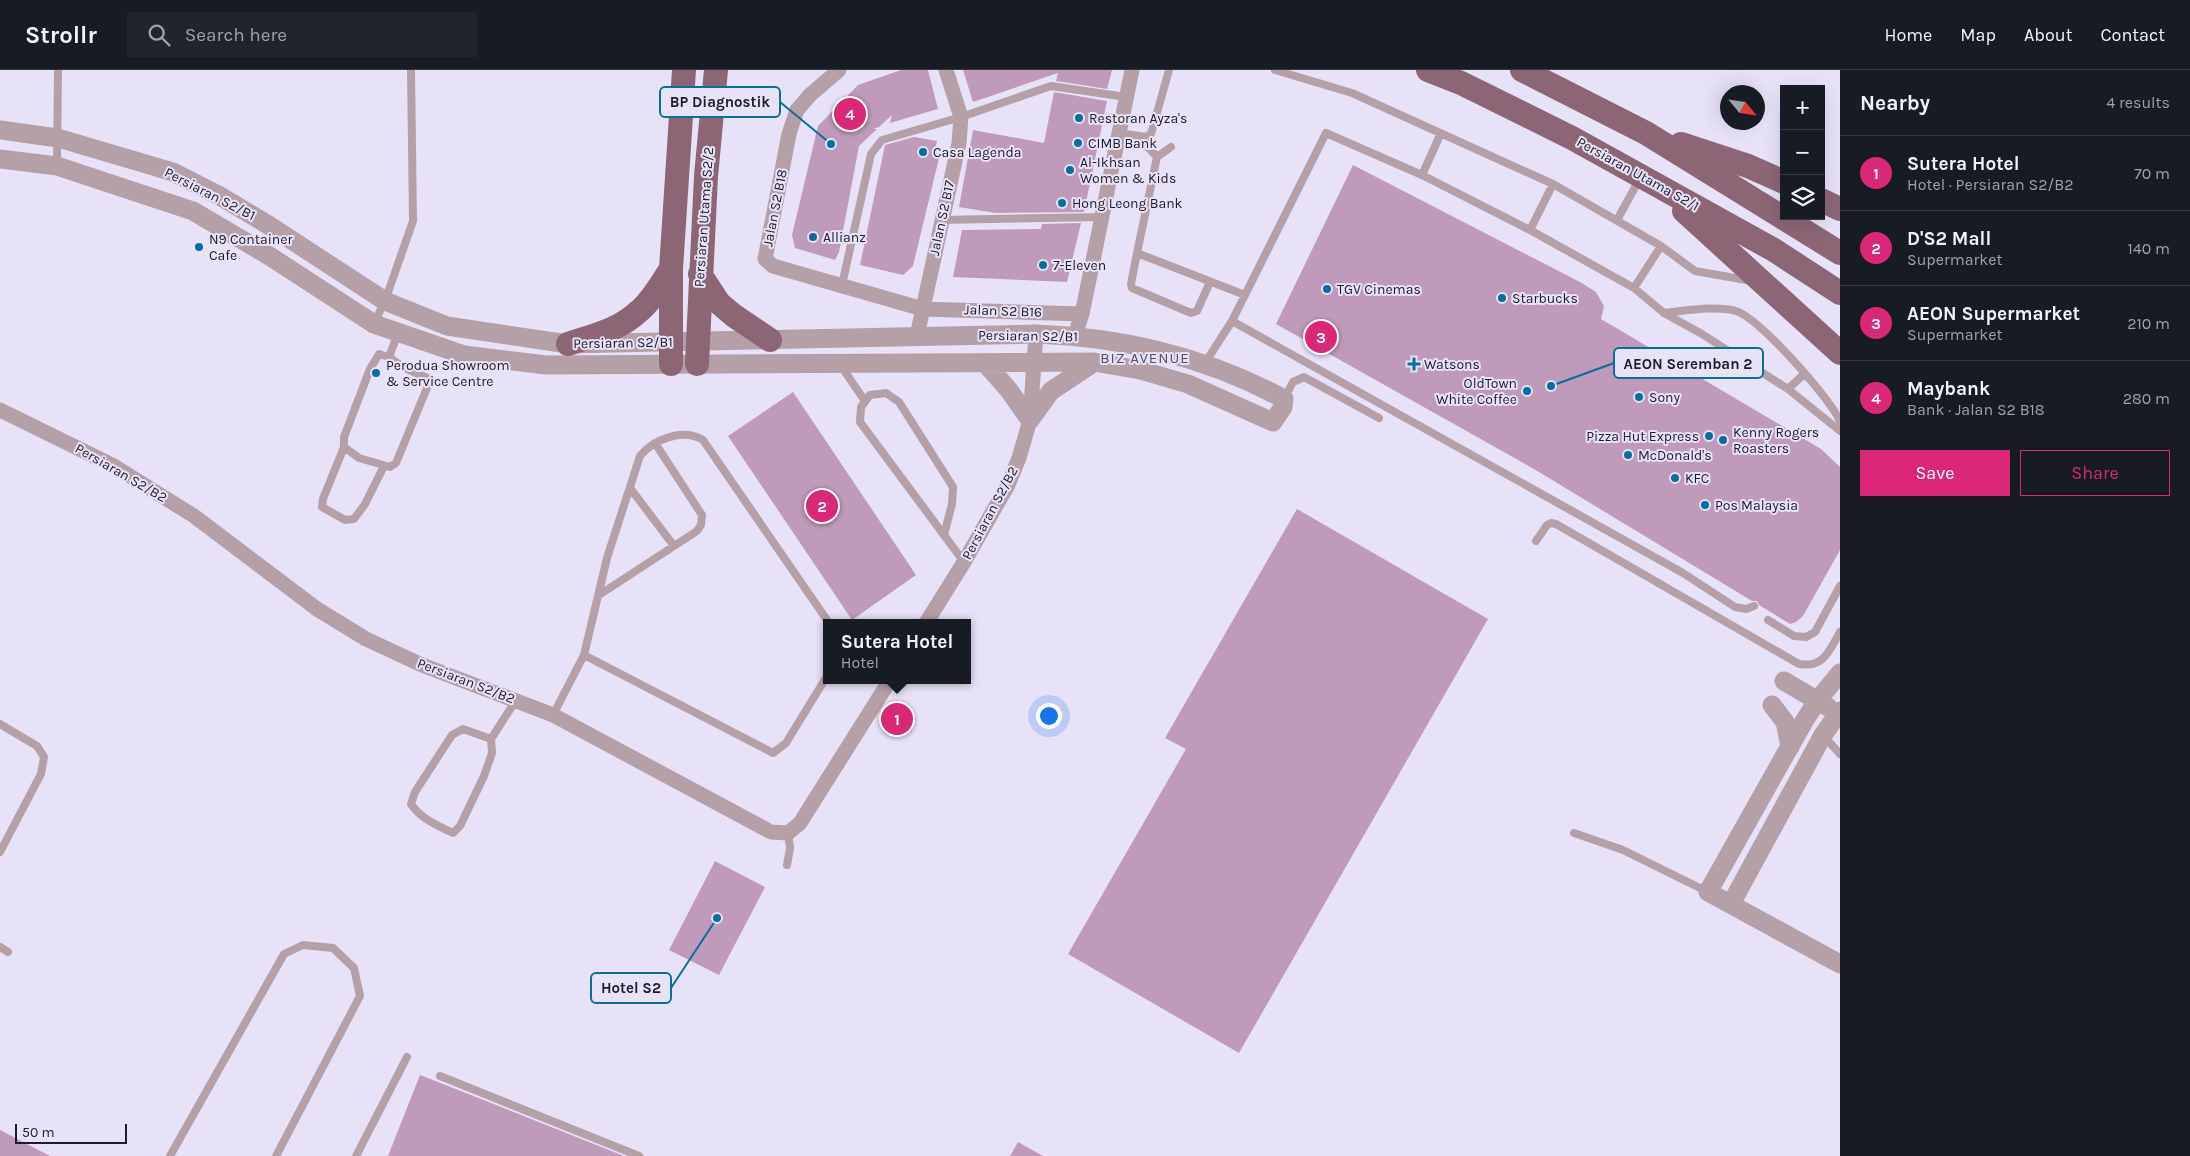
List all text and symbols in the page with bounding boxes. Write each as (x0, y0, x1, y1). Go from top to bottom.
search box (127, 12, 477, 57)
text: Strollr (25, 21, 97, 49)
icon: search (145, 21, 173, 49)
text: Search here (185, 24, 287, 46)
text: Home (1884, 24, 1932, 46)
text: Map (1960, 24, 1996, 46)
text: About (2024, 24, 2073, 46)
text: Contact (2101, 24, 2165, 46)
north arrow (1720, 85, 1765, 130)
map controls (1780, 85, 1825, 220)
button: + (1780, 85, 1825, 130)
callout: BP Diagnostik (660, 87, 780, 117)
text: Nearby (1860, 91, 1930, 115)
text: BP Diagnostik (670, 93, 770, 111)
text: 4 results (2106, 93, 2170, 112)
pin: 4 (834, 95, 866, 133)
place label: Restoran Ayza's (1089, 110, 1187, 127)
marker: Restoran Ayza's (1073, 112, 1085, 124)
button: − (1780, 130, 1825, 175)
street label: Persiaran Utama S2/1 (1574, 133, 1702, 215)
place label: CIMB Bank (1088, 135, 1157, 152)
marker: CIMB Bank (1072, 137, 1084, 149)
place label: Casa Lagenda (933, 144, 1021, 161)
street label: Persiaran Utama S2/2 (691, 146, 717, 288)
marker: Casa Lagenda (917, 146, 929, 158)
text: Sutera Hotel (1907, 153, 2019, 175)
place label: Al-Ikhsan Women & Kids (1080, 154, 1176, 187)
street label: Persiaran S2/B1 (162, 164, 258, 224)
marker: Al-Ikhsan Women & Kids (1064, 164, 1076, 176)
text: 1 (1873, 164, 1879, 183)
text: 70 m (2134, 164, 2170, 183)
street label: Jalan S2 B18 (759, 168, 791, 248)
button: layers (1780, 175, 1825, 220)
text: Hotel · Persiaran S2/B2 (1907, 175, 2074, 194)
street label: Jalan S2 B17 (926, 178, 958, 257)
place label: Hong Leong Bank (1072, 195, 1183, 212)
marker: Hong Leong Bank (1056, 197, 1068, 209)
text: D'S2 Mall (1907, 228, 1991, 250)
place label: Allianz (823, 229, 866, 246)
place label: N9 Container Cafe (209, 231, 293, 264)
marker: Allianz (807, 231, 819, 243)
text: 2 (1871, 239, 1881, 258)
text: 140 m (2128, 239, 2170, 258)
marker: N9 Container Cafe (193, 241, 205, 253)
text: Supermarket (1907, 250, 2003, 269)
place label: 7-Eleven (1053, 257, 1106, 274)
marker: 7-Eleven (1037, 259, 1049, 271)
place label: TGV Cinemas (1337, 281, 1421, 298)
marker: TGV Cinemas (1321, 283, 1333, 295)
place label: Starbucks (1512, 290, 1578, 307)
marker: Starbucks (1496, 292, 1508, 304)
street label: Jalan S2 B16 (964, 301, 1042, 321)
text: AEON Supermarket (1907, 303, 2080, 325)
text: 3 (1871, 314, 1881, 333)
text: 210 m (2127, 314, 2170, 333)
pin: 3 (1305, 318, 1337, 356)
text: Supermarket (1907, 325, 2003, 344)
street label: Persiaran S2/B1 (978, 327, 1078, 345)
street label: Persiaran S2/B1 (573, 334, 673, 352)
callout: AEON Seremban 2 (1614, 348, 1763, 378)
district label: BIZ AVENUE (1100, 349, 1190, 367)
text: AEON Seremban 2 (1624, 355, 1752, 373)
place label: Watsons (1424, 356, 1480, 373)
place label: Perodua Showroom & Service Centre (386, 357, 510, 390)
marker: Watsons (1408, 358, 1420, 370)
marker: Perodua Showroom & Service Centre (370, 367, 382, 379)
place label: OldTown White Coffee (1436, 375, 1517, 408)
text: Maybank (1907, 378, 1990, 400)
marker: OldTown White Coffee (1521, 385, 1533, 397)
place label: Sony (1649, 389, 1681, 406)
text: 4 (1871, 389, 1881, 408)
text: 280 m (2123, 389, 2170, 408)
marker: Sony (1633, 391, 1645, 403)
text: Bank · Jalan S2 B18 (1907, 400, 2045, 419)
place label: Kenny Rogers Roasters (1733, 424, 1819, 457)
place label: Pizza Hut Express (1586, 428, 1699, 445)
marker: Pizza Hut Express (1703, 430, 1715, 442)
marker: Kenny Rogers Roasters (1717, 434, 1729, 446)
street label: Persiaran S2/B2 (72, 440, 170, 506)
place label: McDonald's (1638, 447, 1712, 464)
marker: McDonald's (1622, 449, 1634, 461)
button: Save (1860, 450, 2010, 496)
button: Share (2020, 450, 2170, 496)
street label: Persiaran S2/B2 (958, 463, 1022, 563)
place label: KFC (1685, 470, 1709, 487)
marker: KFC (1669, 472, 1681, 484)
pin: 2 (806, 487, 838, 525)
place label: Pos Malaysia (1715, 497, 1798, 514)
marker: Pos Malaysia (1699, 499, 1711, 511)
popup (823, 619, 971, 684)
text: Sutera Hotel (841, 631, 953, 653)
text: Hotel (841, 653, 879, 672)
street label: Persiaran S2/B2 (415, 655, 517, 707)
pin: 1 (881, 700, 913, 738)
your location (1036, 703, 1062, 729)
callout: Hotel S2 (591, 973, 671, 1003)
text: Hotel S2 (601, 979, 661, 997)
scale bar (15, 1121, 128, 1144)
text: 50 m (22, 1124, 55, 1141)

